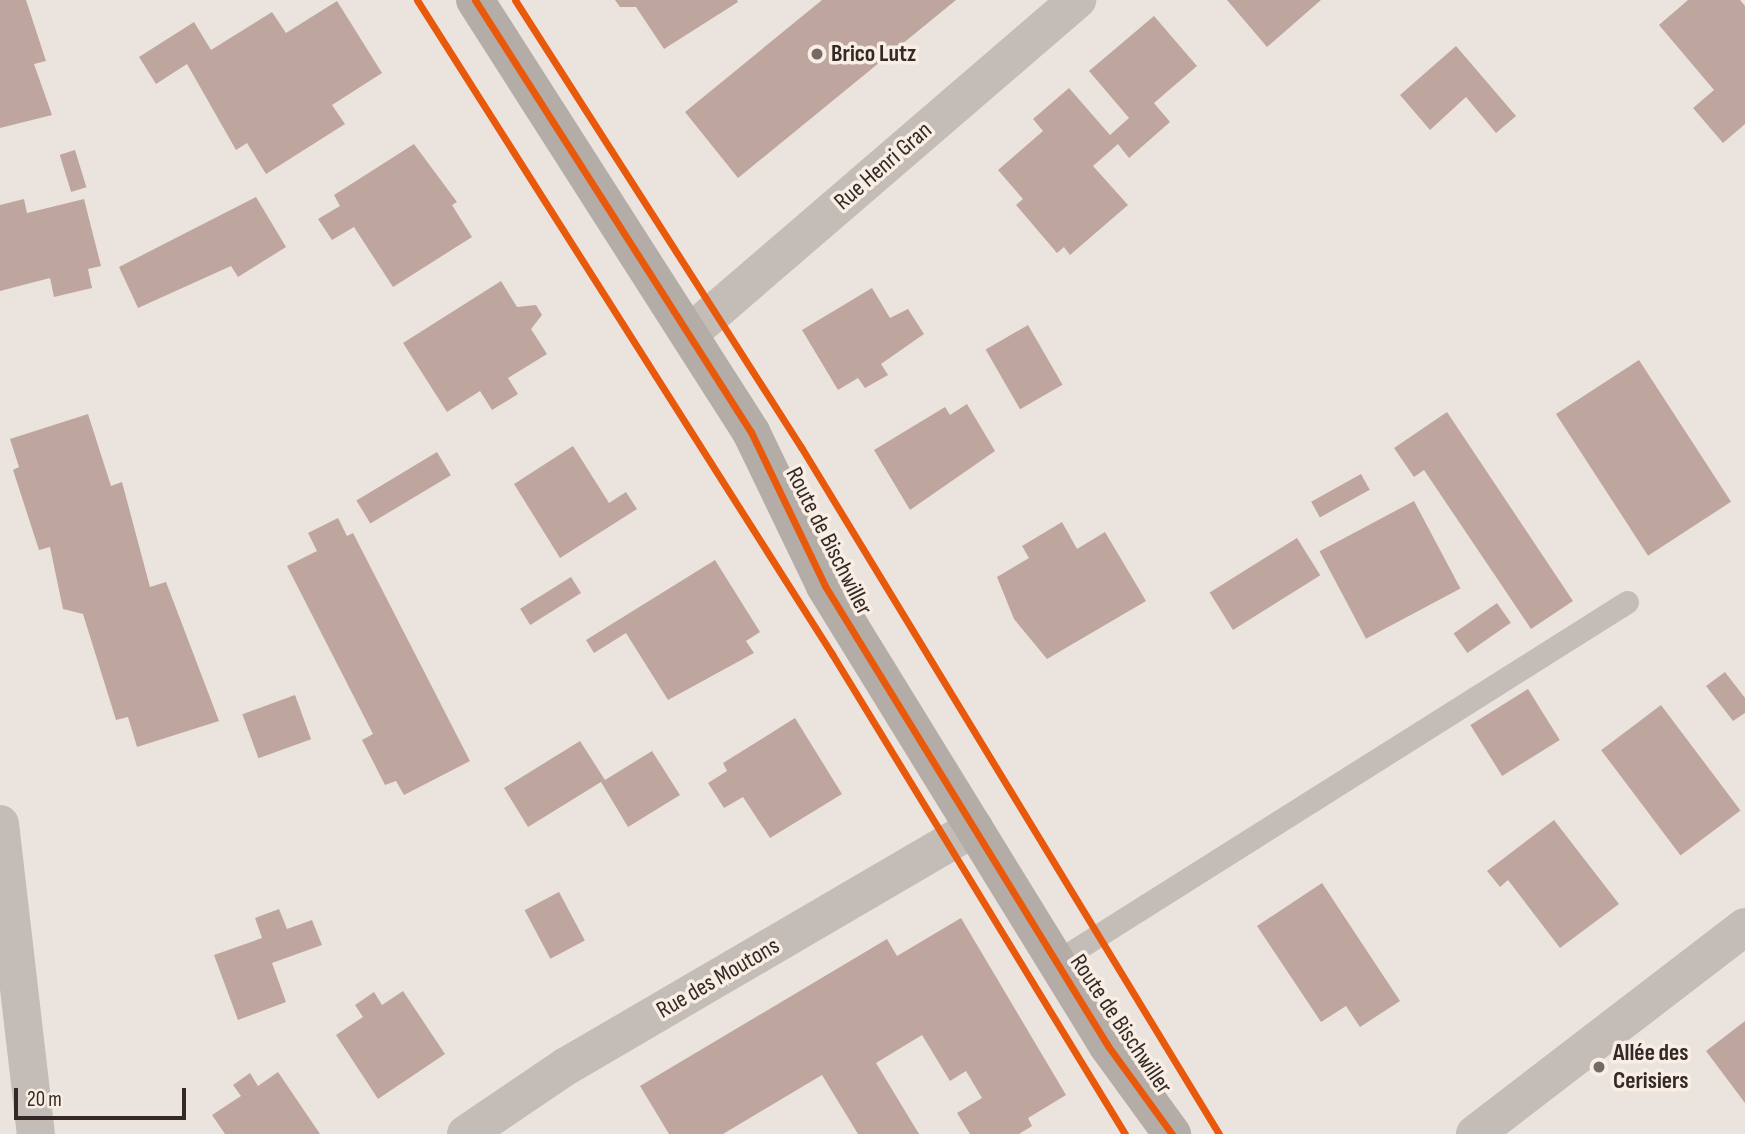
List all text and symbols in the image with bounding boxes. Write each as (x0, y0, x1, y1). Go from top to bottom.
place label: Brico Lutz (831, 40, 916, 68)
marker: Brico Lutz (809, 46, 825, 62)
street label: Rue Henri Gran (828, 116, 938, 216)
street label: Route de Bischwiller (779, 462, 879, 620)
street label: Rue des Moutons (652, 931, 784, 1025)
street label: Route de Bischwiller (1064, 949, 1178, 1099)
place label: Allée des Cerisiers (1613, 1039, 1689, 1095)
marker: Allée des Cerisiers (1591, 1059, 1607, 1075)
scale bar (18, 1074, 189, 1118)
text: 20 m (27, 1087, 62, 1112)

